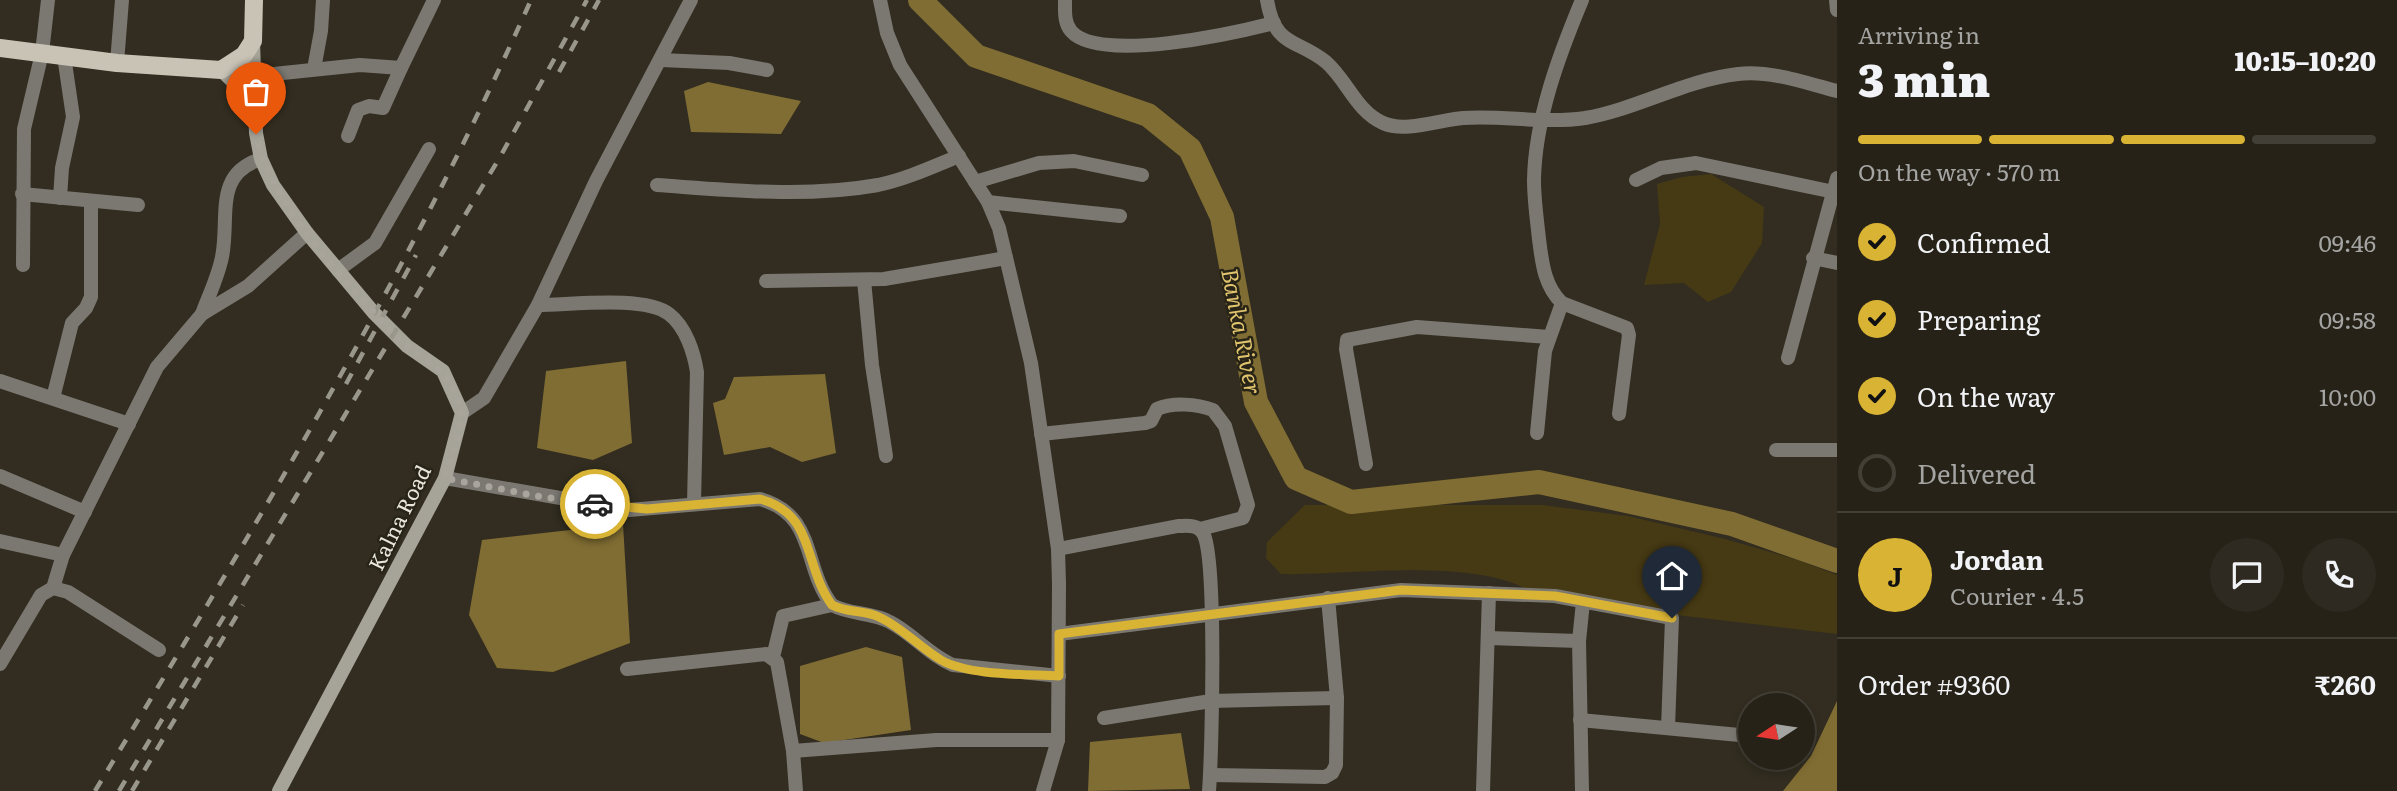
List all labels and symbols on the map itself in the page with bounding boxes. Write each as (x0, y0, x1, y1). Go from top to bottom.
pin (226, 62, 286, 134)
water label: Banka River (1214, 265, 1272, 397)
street label: Kalna Road (359, 459, 437, 575)
courier (560, 469, 630, 539)
pin (1642, 546, 1702, 618)
north arrow (1738, 693, 1815, 770)

